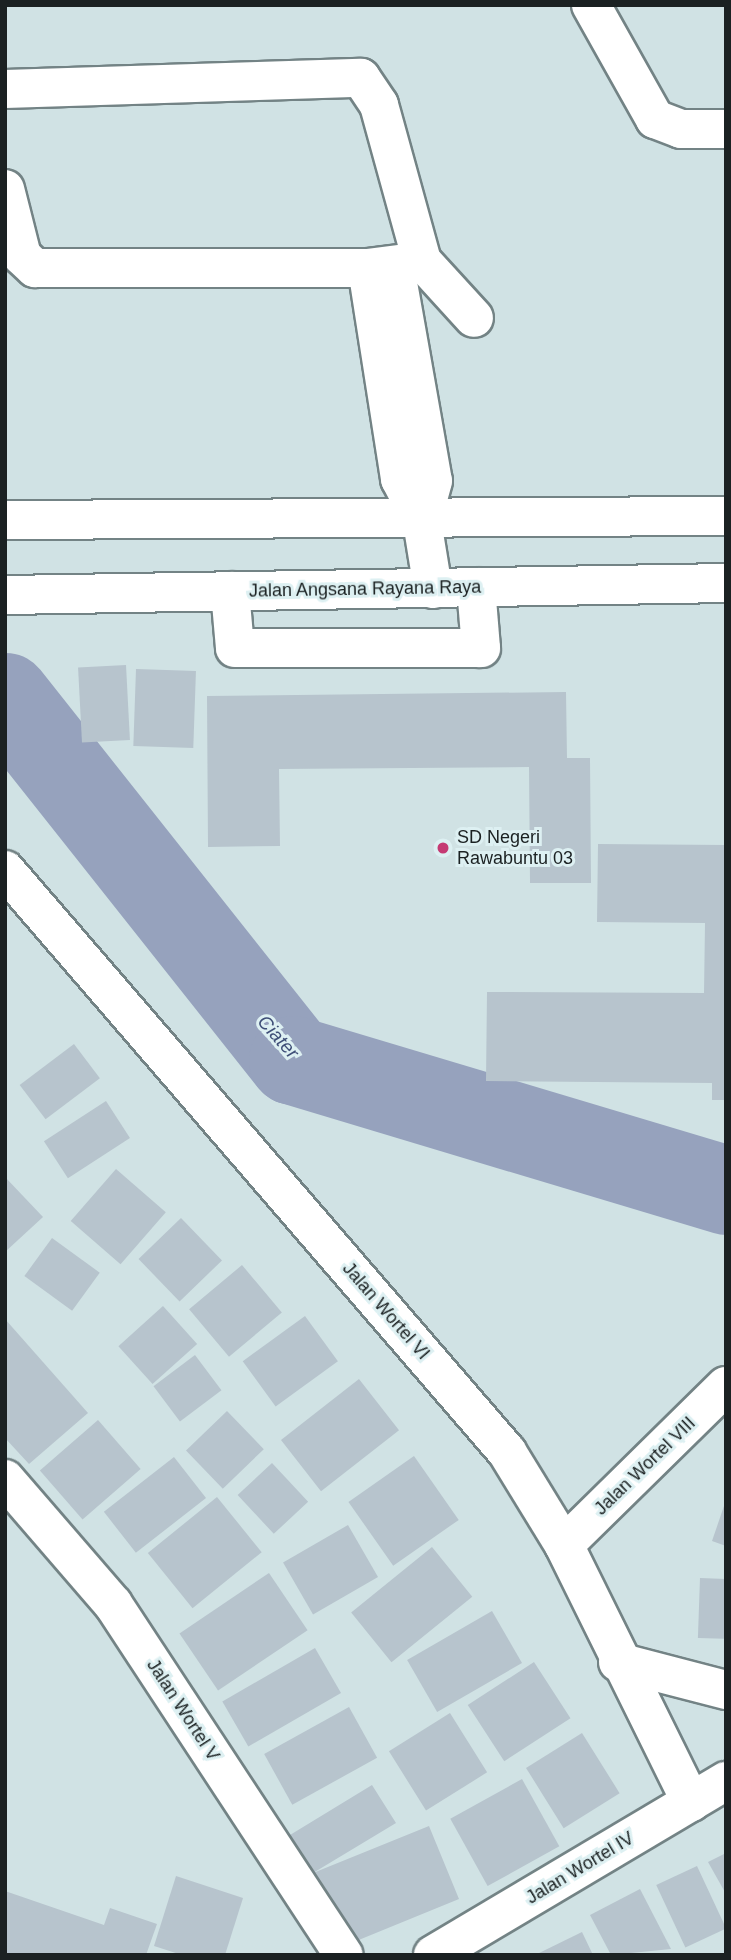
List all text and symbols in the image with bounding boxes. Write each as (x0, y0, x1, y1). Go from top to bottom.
street label: Jalan Angsana Rayana Raya (248, 576, 482, 602)
place label: SD Negeri Rawabuntu 03 (457, 827, 573, 870)
marker: SD Negeri Rawabuntu 03 (435, 840, 451, 856)
water label: Ciater (253, 1011, 303, 1063)
street label: Jalan Wortel VI (338, 1258, 434, 1364)
street label: Jalan Wortel VIII (590, 1412, 700, 1520)
street label: Jalan Wortel V (142, 1655, 224, 1765)
street label: Jalan Wortel IV (522, 1827, 638, 1909)

